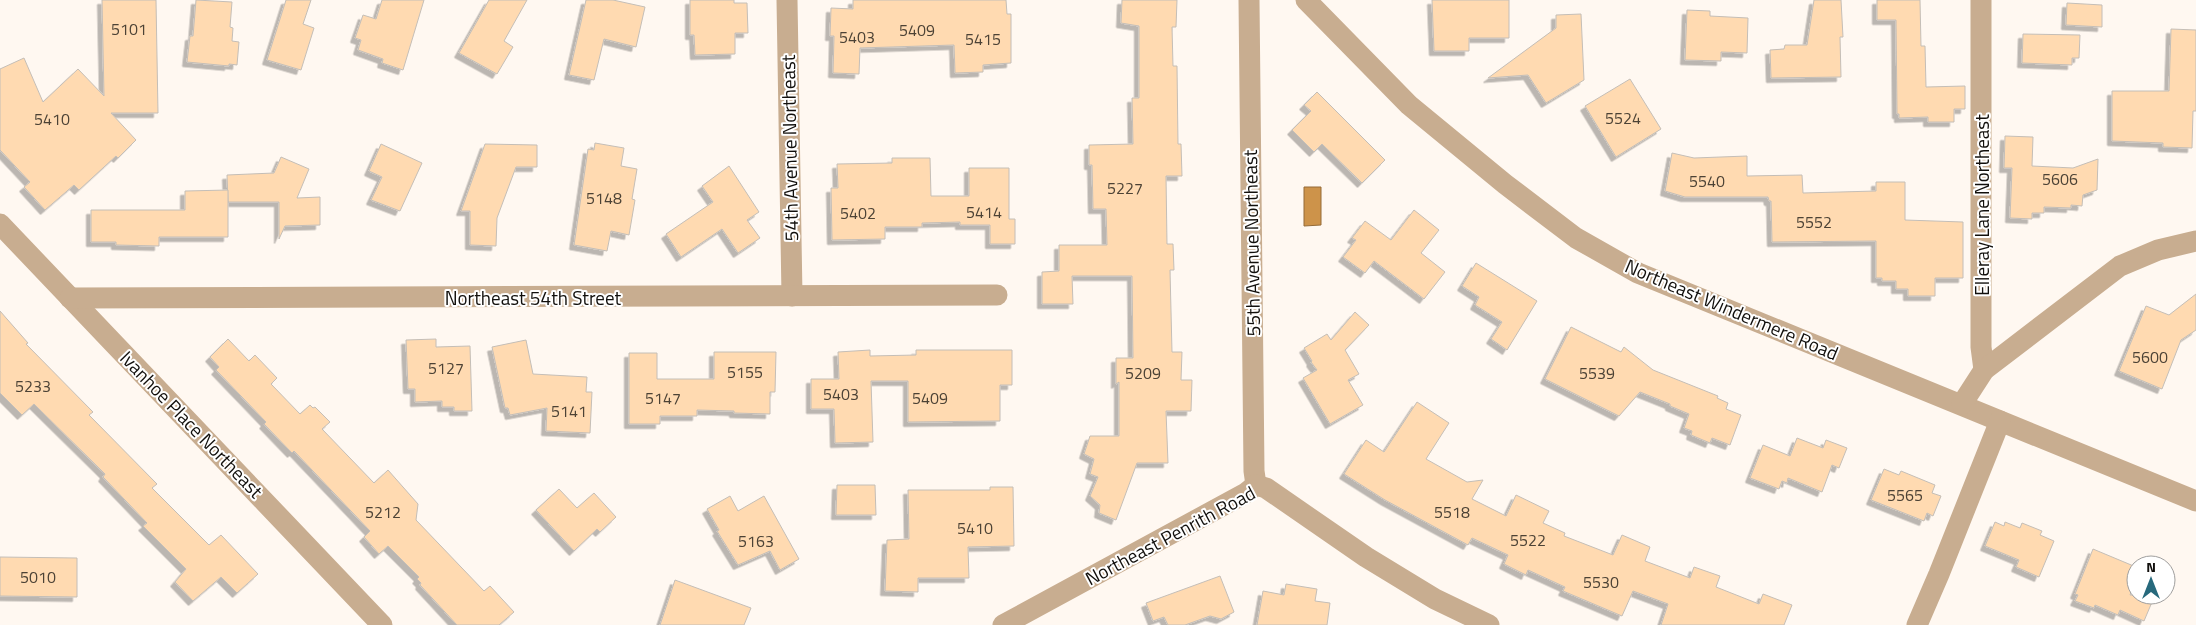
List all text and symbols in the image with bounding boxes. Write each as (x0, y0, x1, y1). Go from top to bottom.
house number: 5101 (111, 17, 147, 41)
house number: 5409 (899, 18, 935, 42)
house number: 5403 (839, 25, 875, 49)
house number: 5415 (965, 27, 1001, 51)
street label: 54th Avenue Northeast (773, 54, 805, 242)
house number: 5524 (1605, 106, 1641, 130)
house number: 5410 (34, 107, 70, 131)
street label: Elleray Lane Northeast (1967, 114, 1996, 296)
street label: 55th Avenue Northeast (1235, 149, 1267, 337)
house number: 5606 (2042, 167, 2078, 191)
house number: 5540 (1689, 169, 1725, 193)
house number: 5227 (1107, 176, 1143, 200)
house number: 5148 (586, 186, 622, 210)
house number: 5414 (966, 200, 1002, 224)
house number: 5402 (840, 201, 876, 225)
house number: 5552 (1796, 210, 1832, 234)
street label: Northeast Windermere Road (1621, 251, 1843, 367)
street label: Northeast 54th Street (445, 283, 621, 312)
street label: Ivanhoe Place Northeast (114, 344, 271, 505)
house number: 5600 (2132, 345, 2168, 369)
house number: 5127 (428, 356, 464, 380)
house number: 5155 (727, 360, 763, 384)
house number: 5209 (1125, 361, 1161, 385)
house number: 5539 (1579, 361, 1615, 385)
house number: 5233 (15, 374, 51, 398)
house number: 5403 (823, 382, 859, 406)
house number: 5147 (645, 386, 681, 410)
house number: 5409 (912, 386, 948, 410)
house number: 5141 (551, 399, 587, 423)
street label: Northeast Penrith Road (1080, 478, 1260, 592)
house number: 5565 (1887, 483, 1923, 507)
house number: 5212 (365, 500, 401, 524)
house number: 5518 (1434, 500, 1470, 524)
house number: 5410 (957, 516, 993, 540)
house number: 5522 (1510, 528, 1546, 552)
house number: 5163 (738, 529, 774, 553)
north arrow (2126, 555, 2176, 605)
text: N (2146, 556, 2156, 577)
house number: 5010 (20, 565, 56, 589)
house number: 5530 (1583, 570, 1619, 594)

